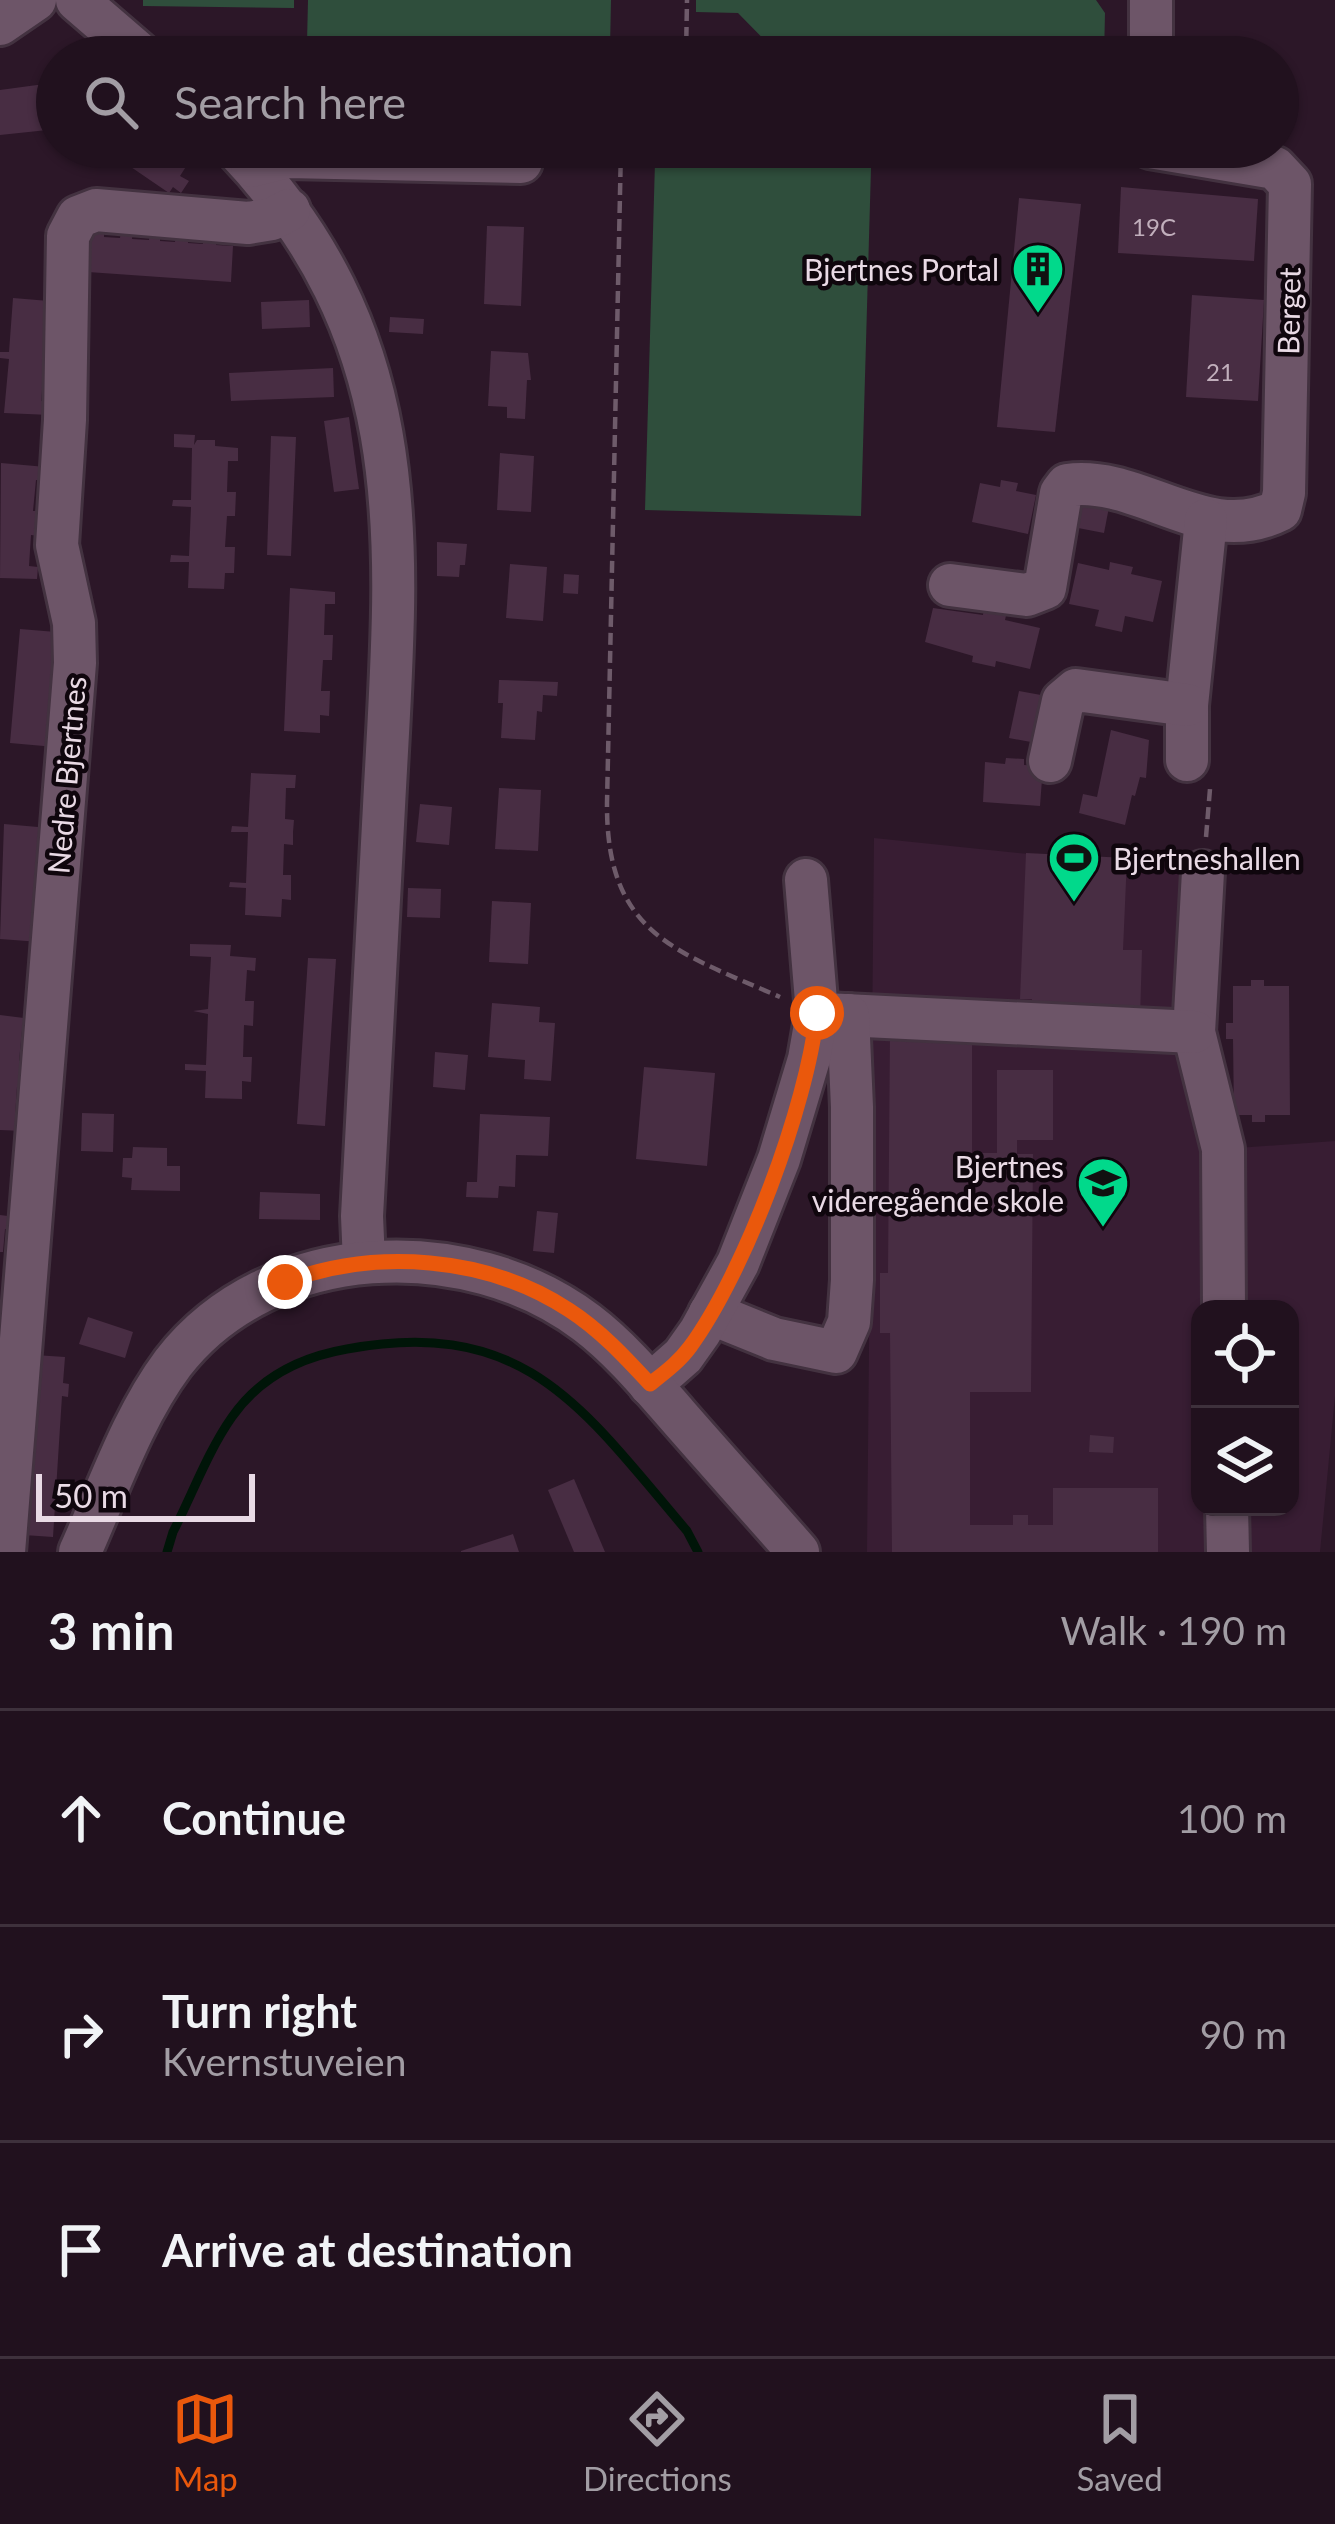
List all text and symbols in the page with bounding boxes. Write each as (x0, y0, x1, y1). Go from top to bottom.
search box (36, 36, 1299, 168)
icon: search (78, 69, 144, 135)
text: Search here (174, 75, 406, 129)
house number: 19C (1132, 212, 1176, 241)
building icon: Bjertnes Portal (1010, 241, 1066, 315)
place label: Bjertnes Portal (804, 251, 999, 287)
street label: Berget (1269, 267, 1307, 355)
house number: 21 (1206, 357, 1234, 386)
street label: Nedre Bjertnes (39, 675, 93, 875)
sports icon: Bjertneshallen (1046, 830, 1102, 904)
place label: Bjertneshallen (1113, 840, 1301, 876)
route start (790, 986, 844, 1040)
place label: Bjertnes videregående skole (812, 1148, 1064, 1218)
school or university icon: Bjertnes videregående skole (1075, 1155, 1131, 1229)
route end (258, 1255, 312, 1309)
map controls (1191, 1300, 1299, 1516)
button: locate (1191, 1300, 1299, 1408)
button: layers (1191, 1408, 1299, 1516)
scale bar (36, 1468, 255, 1521)
text: 50 m (54, 1475, 128, 1515)
text: 3 min (48, 1600, 174, 1661)
text: Walk · 190 m (1060, 1607, 1287, 1653)
icon: ahead (48, 1785, 114, 1851)
text: Continue (162, 1791, 346, 1845)
text: 100 m (1177, 1795, 1287, 1841)
text: Turn right (162, 1984, 357, 2038)
icon: right (48, 2001, 114, 2067)
text: 90 m (1200, 2011, 1287, 2057)
text: Kvernstuveien (162, 2038, 406, 2084)
icon: arrive (48, 2217, 114, 2283)
text: Arrive at destination (162, 2223, 573, 2277)
tab: Map (172, 2386, 238, 2498)
tab: Directions (583, 2386, 732, 2498)
tab: Saved (1076, 2386, 1163, 2498)

